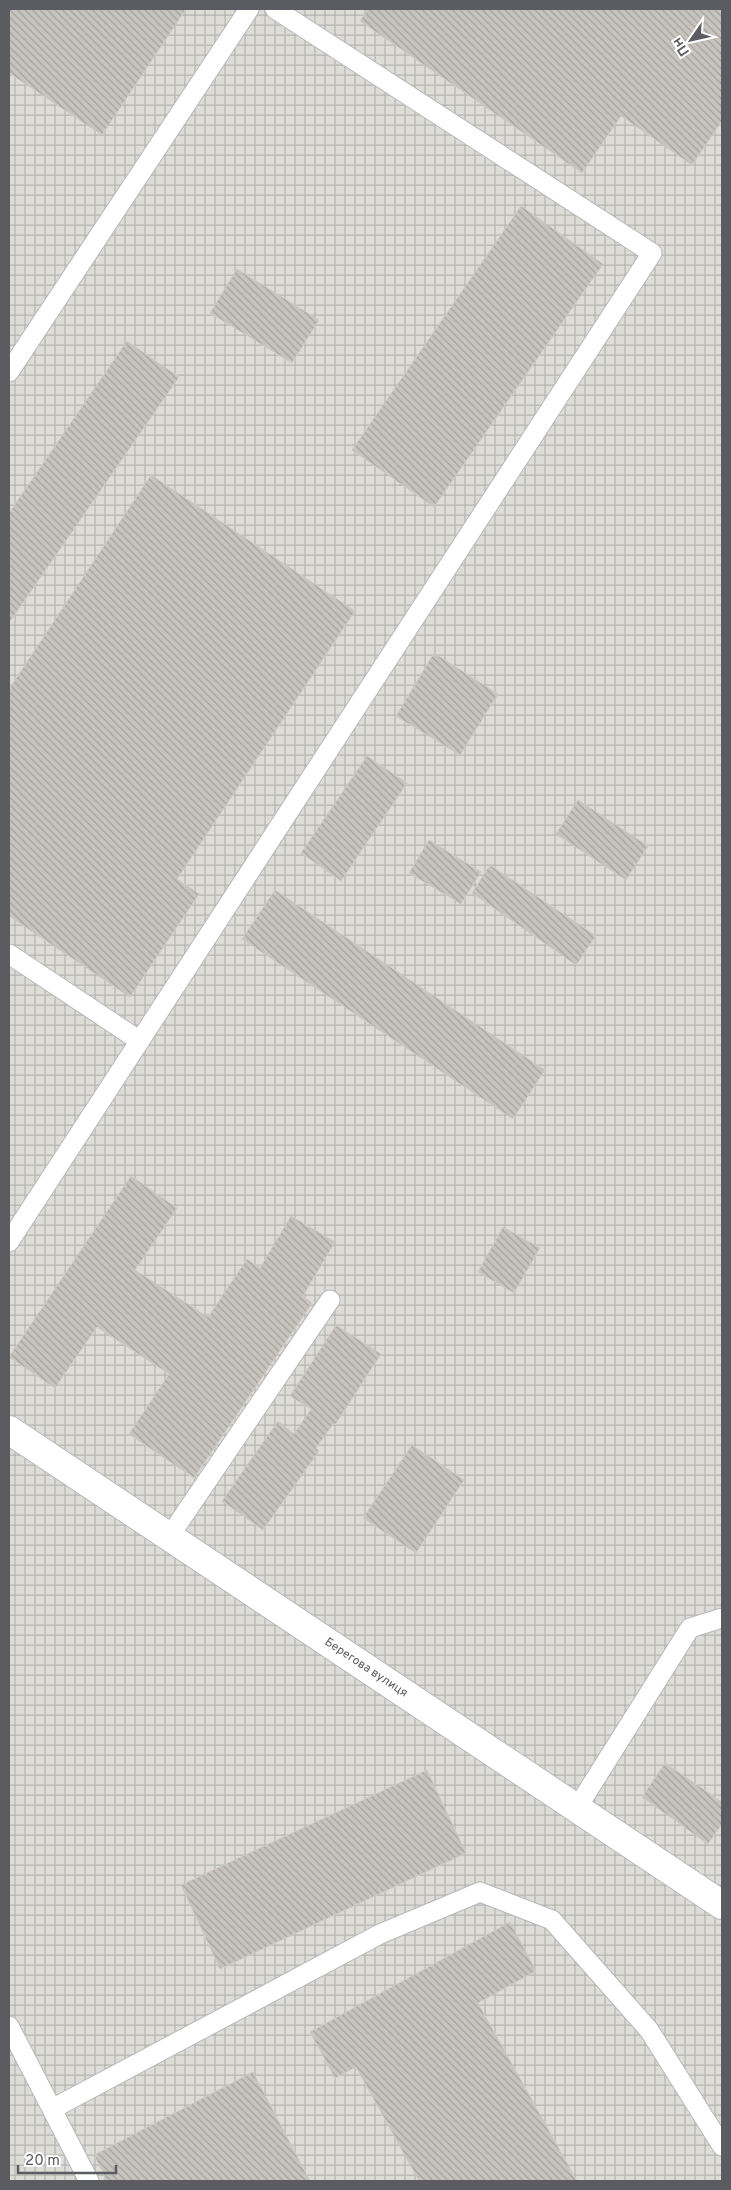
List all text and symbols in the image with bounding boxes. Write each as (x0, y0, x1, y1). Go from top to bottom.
north arrow (666, 15, 716, 65)
text: Пн (669, 34, 694, 59)
street label: Берегова вулиця (321, 1634, 411, 1701)
scale bar (18, 2142, 115, 2174)
text: 20 m (25, 2152, 60, 2171)

